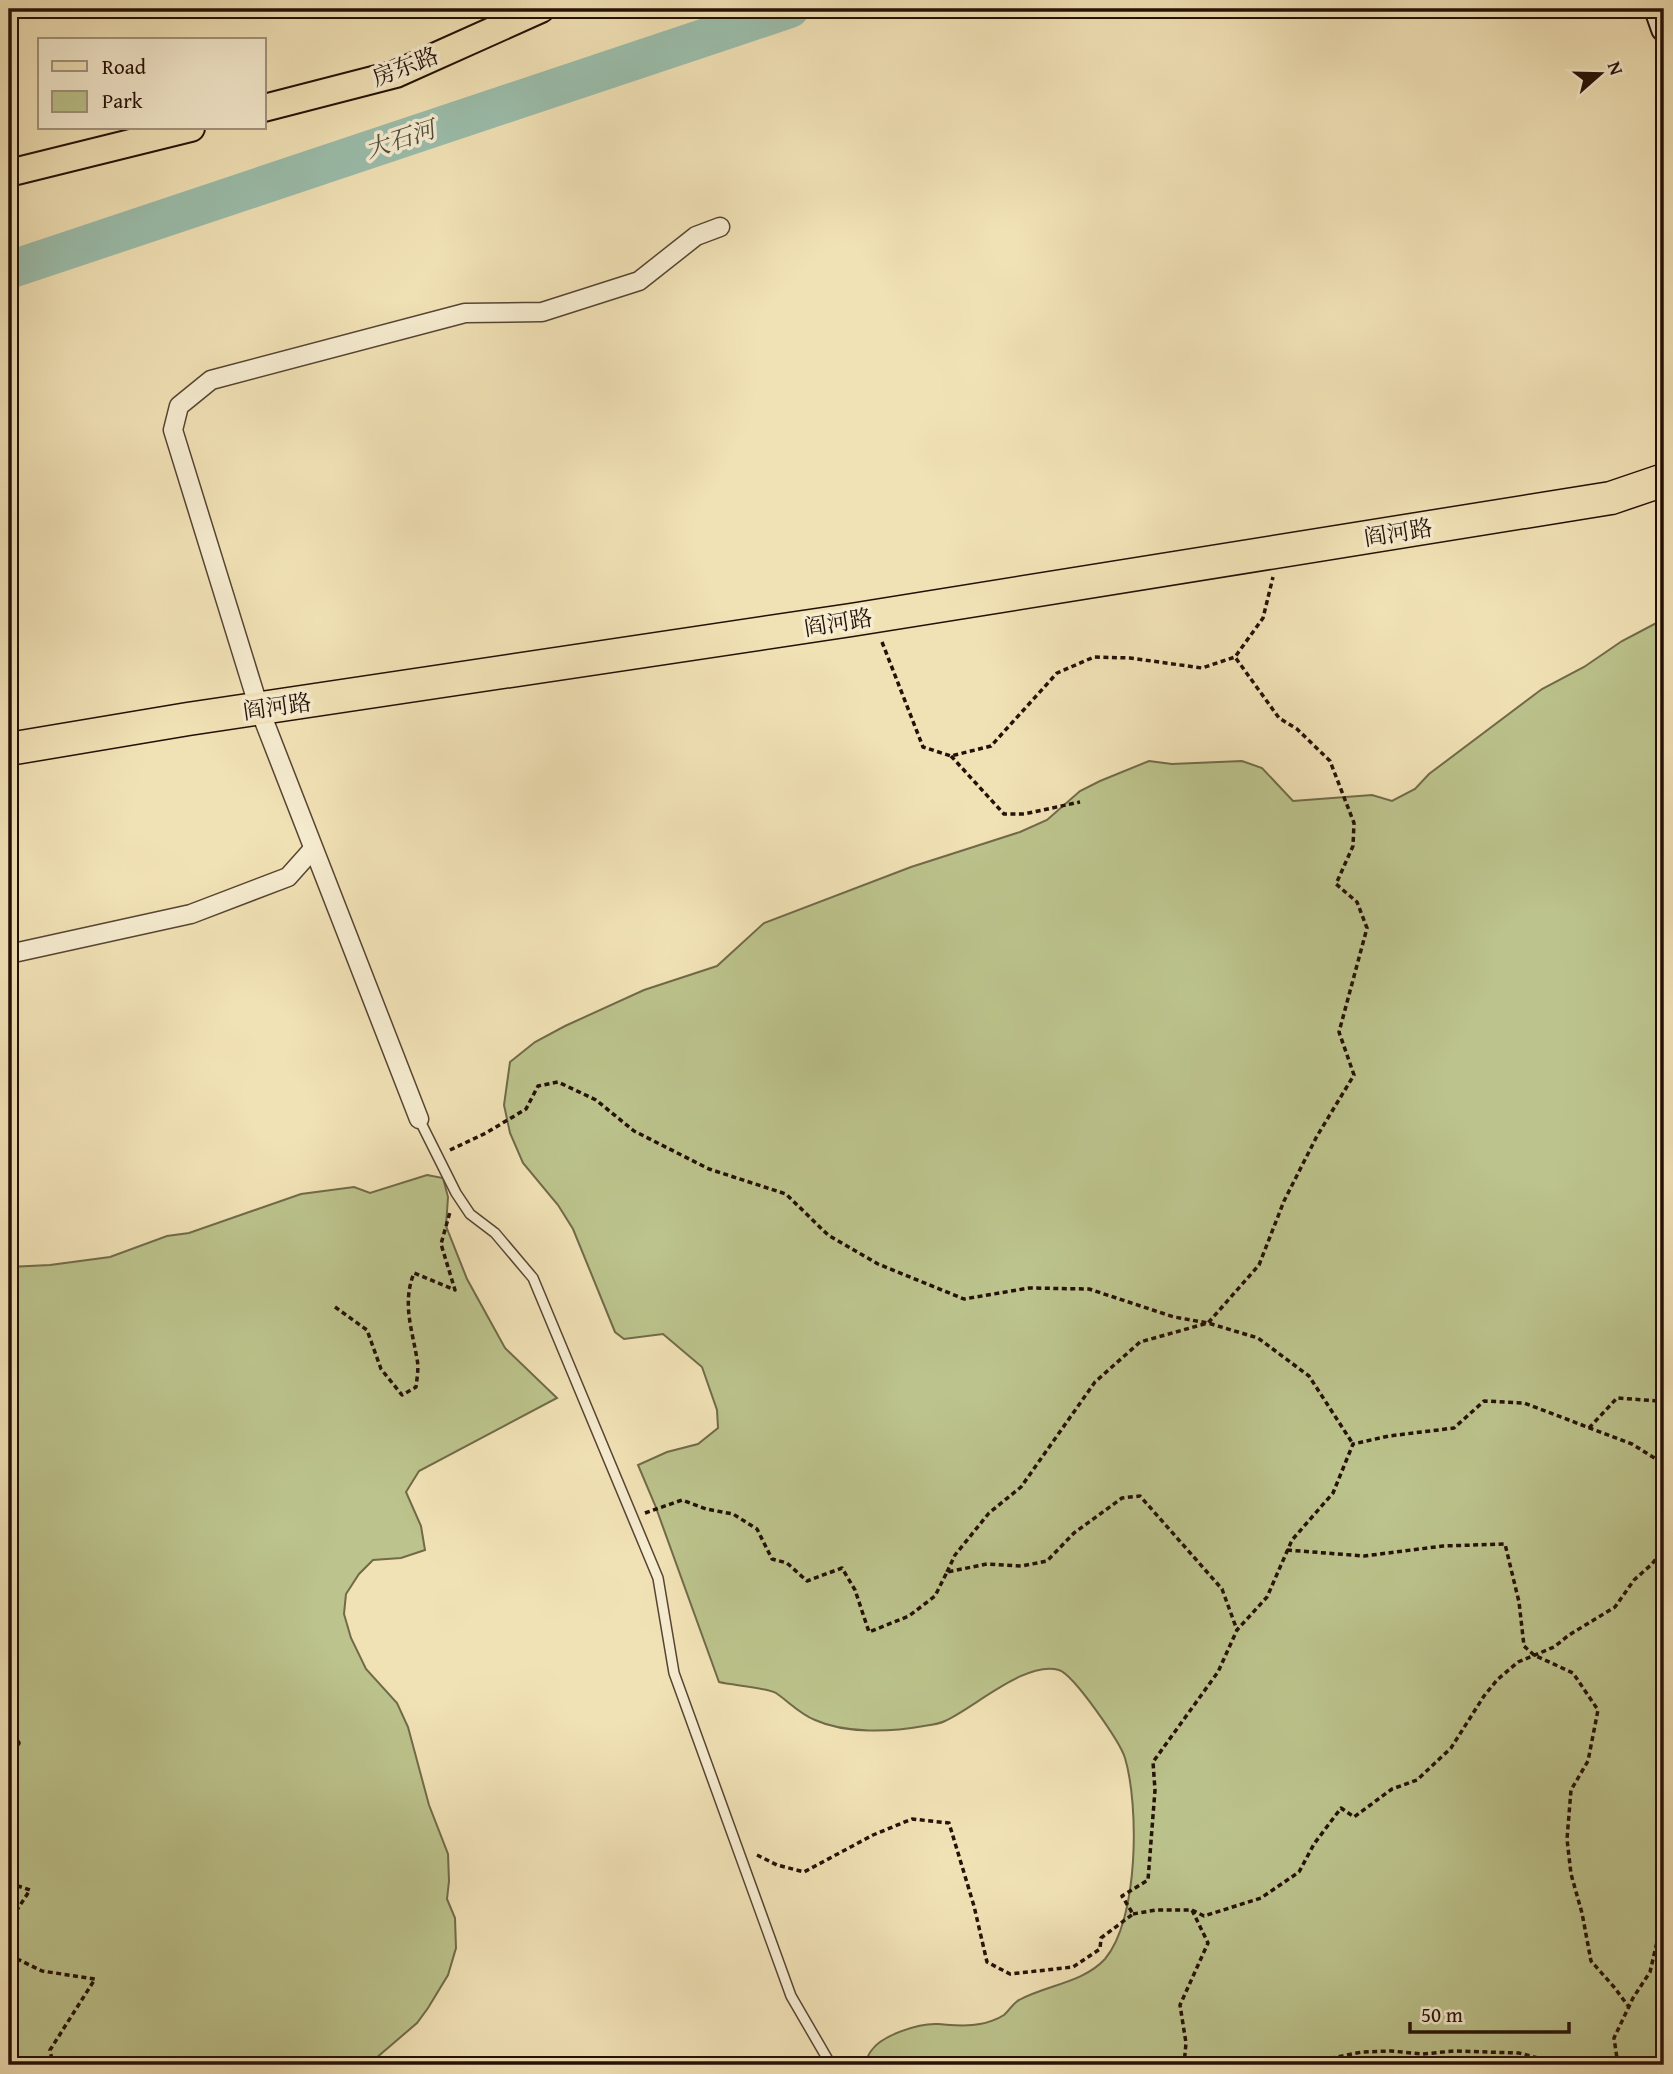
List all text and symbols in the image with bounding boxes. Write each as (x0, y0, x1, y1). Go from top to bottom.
legend (38, 38, 266, 130)
street label: 房东路 (367, 38, 443, 94)
north arrow (1564, 38, 1634, 108)
text: Road (102, 51, 147, 82)
text: N (1601, 57, 1631, 79)
text: Park (102, 85, 143, 116)
water label: 大石河 (360, 110, 443, 167)
street label: 阎河路 (1361, 510, 1435, 554)
street label: 阎河路 (801, 600, 875, 644)
street label: 阎河路 (241, 685, 313, 727)
scale bar (1410, 1990, 1570, 2034)
text: 50 m (1421, 1999, 1463, 2030)

